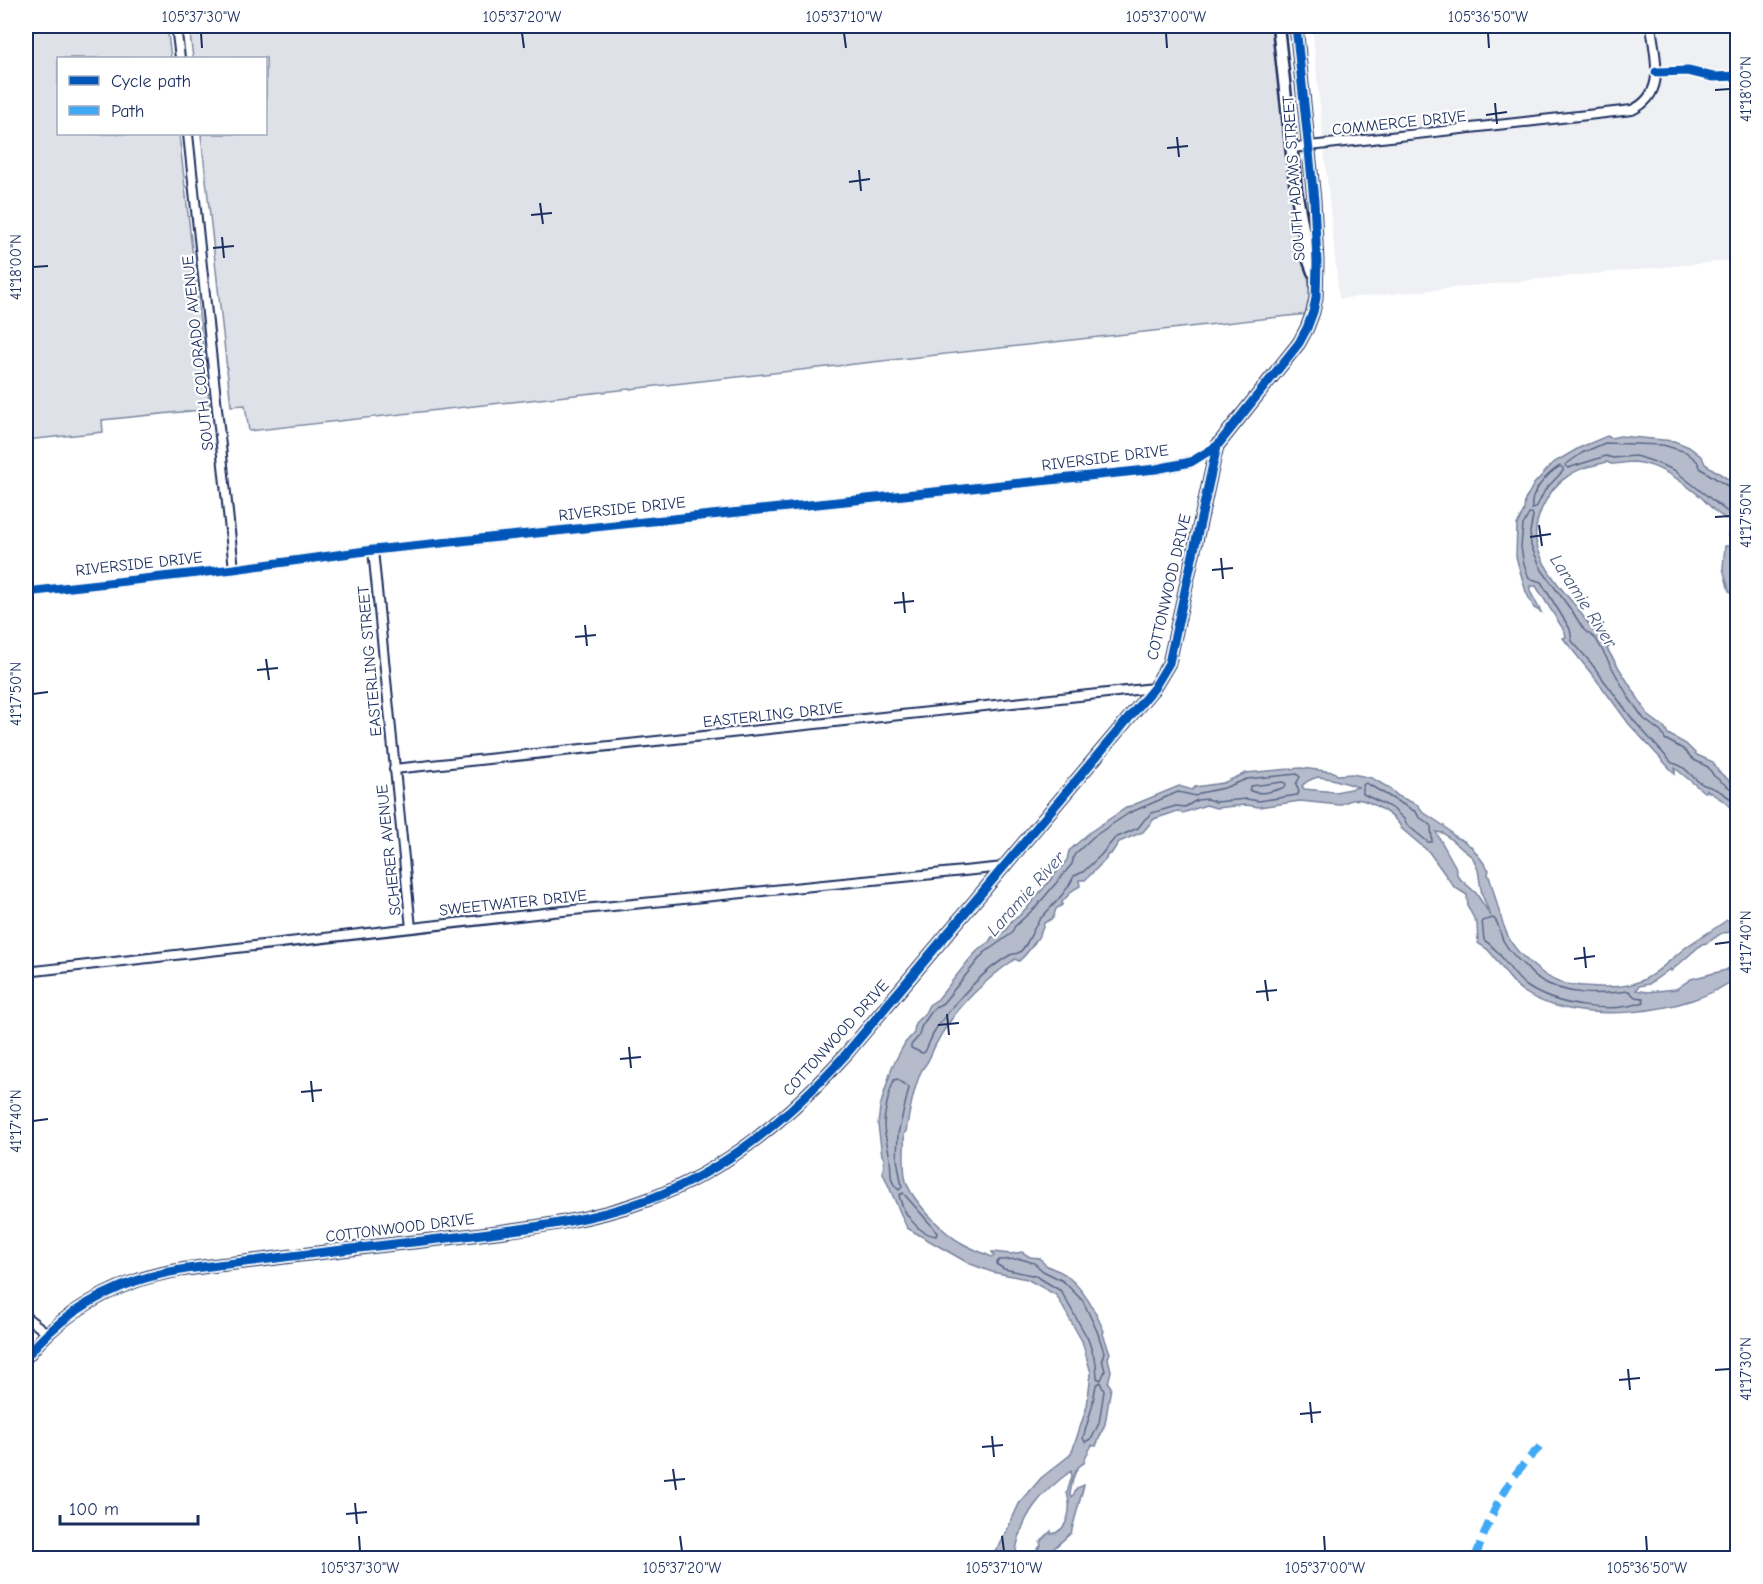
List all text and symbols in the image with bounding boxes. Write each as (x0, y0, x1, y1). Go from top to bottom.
text: 105°37'30"W (162, 8, 240, 26)
text: 105°37'20"W (483, 8, 561, 26)
text: 105°37'10"W (806, 8, 882, 26)
text: 105°37'00"W (1126, 8, 1206, 26)
text: 105°36'50"W (1448, 8, 1528, 26)
text: 41°18'00"N (1737, 56, 1755, 122)
legend (57, 57, 267, 135)
text: Cycle path (111, 71, 191, 92)
street label: SOUTH ADAMS STREET (1279, 94, 1309, 261)
text: Path (111, 101, 144, 122)
street label: COMMERCE DRIVE (1331, 107, 1467, 139)
text: 41°18'00"N (7, 234, 25, 300)
street label: SOUTH COLORADO AVENUE (179, 254, 217, 451)
street label: RIVERSIDE DRIVE (1040, 441, 1170, 475)
text: 41°17'50"N (1737, 484, 1755, 548)
street label: RIVERSIDE DRIVE (557, 493, 687, 525)
street label: COTTONWOOD DRIVE (1143, 512, 1195, 662)
street label: RIVERSIDE DRIVE (74, 548, 204, 580)
water label: Laramie River (1545, 551, 1621, 652)
street label: EASTERLING STREET (354, 584, 386, 737)
text: 41°17'50"N (7, 662, 25, 726)
street label: EASTERLING DRIVE (702, 699, 844, 731)
street label: SCHERER AVENUE (373, 783, 405, 917)
water label: Laramie River (983, 847, 1070, 941)
street label: SWEETWATER DRIVE (438, 886, 588, 920)
text: 41°17'40"N (1737, 910, 1755, 974)
street label: COTTONWOOD DRIVE (779, 976, 893, 1100)
text: 41°17'40"N (7, 1089, 25, 1153)
street label: COTTONWOOD DRIVE (325, 1210, 476, 1246)
text: 41°17'30"N (1737, 1337, 1755, 1401)
scale bar (60, 1488, 198, 1526)
text: 100 m (69, 1499, 119, 1520)
text: 105°37'30"W (321, 1559, 399, 1577)
text: 105°37'20"W (643, 1559, 721, 1577)
text: 105°37'10"W (966, 1559, 1042, 1577)
text: 105°37'00"W (1285, 1559, 1365, 1577)
text: 105°36'50"W (1607, 1559, 1687, 1577)

